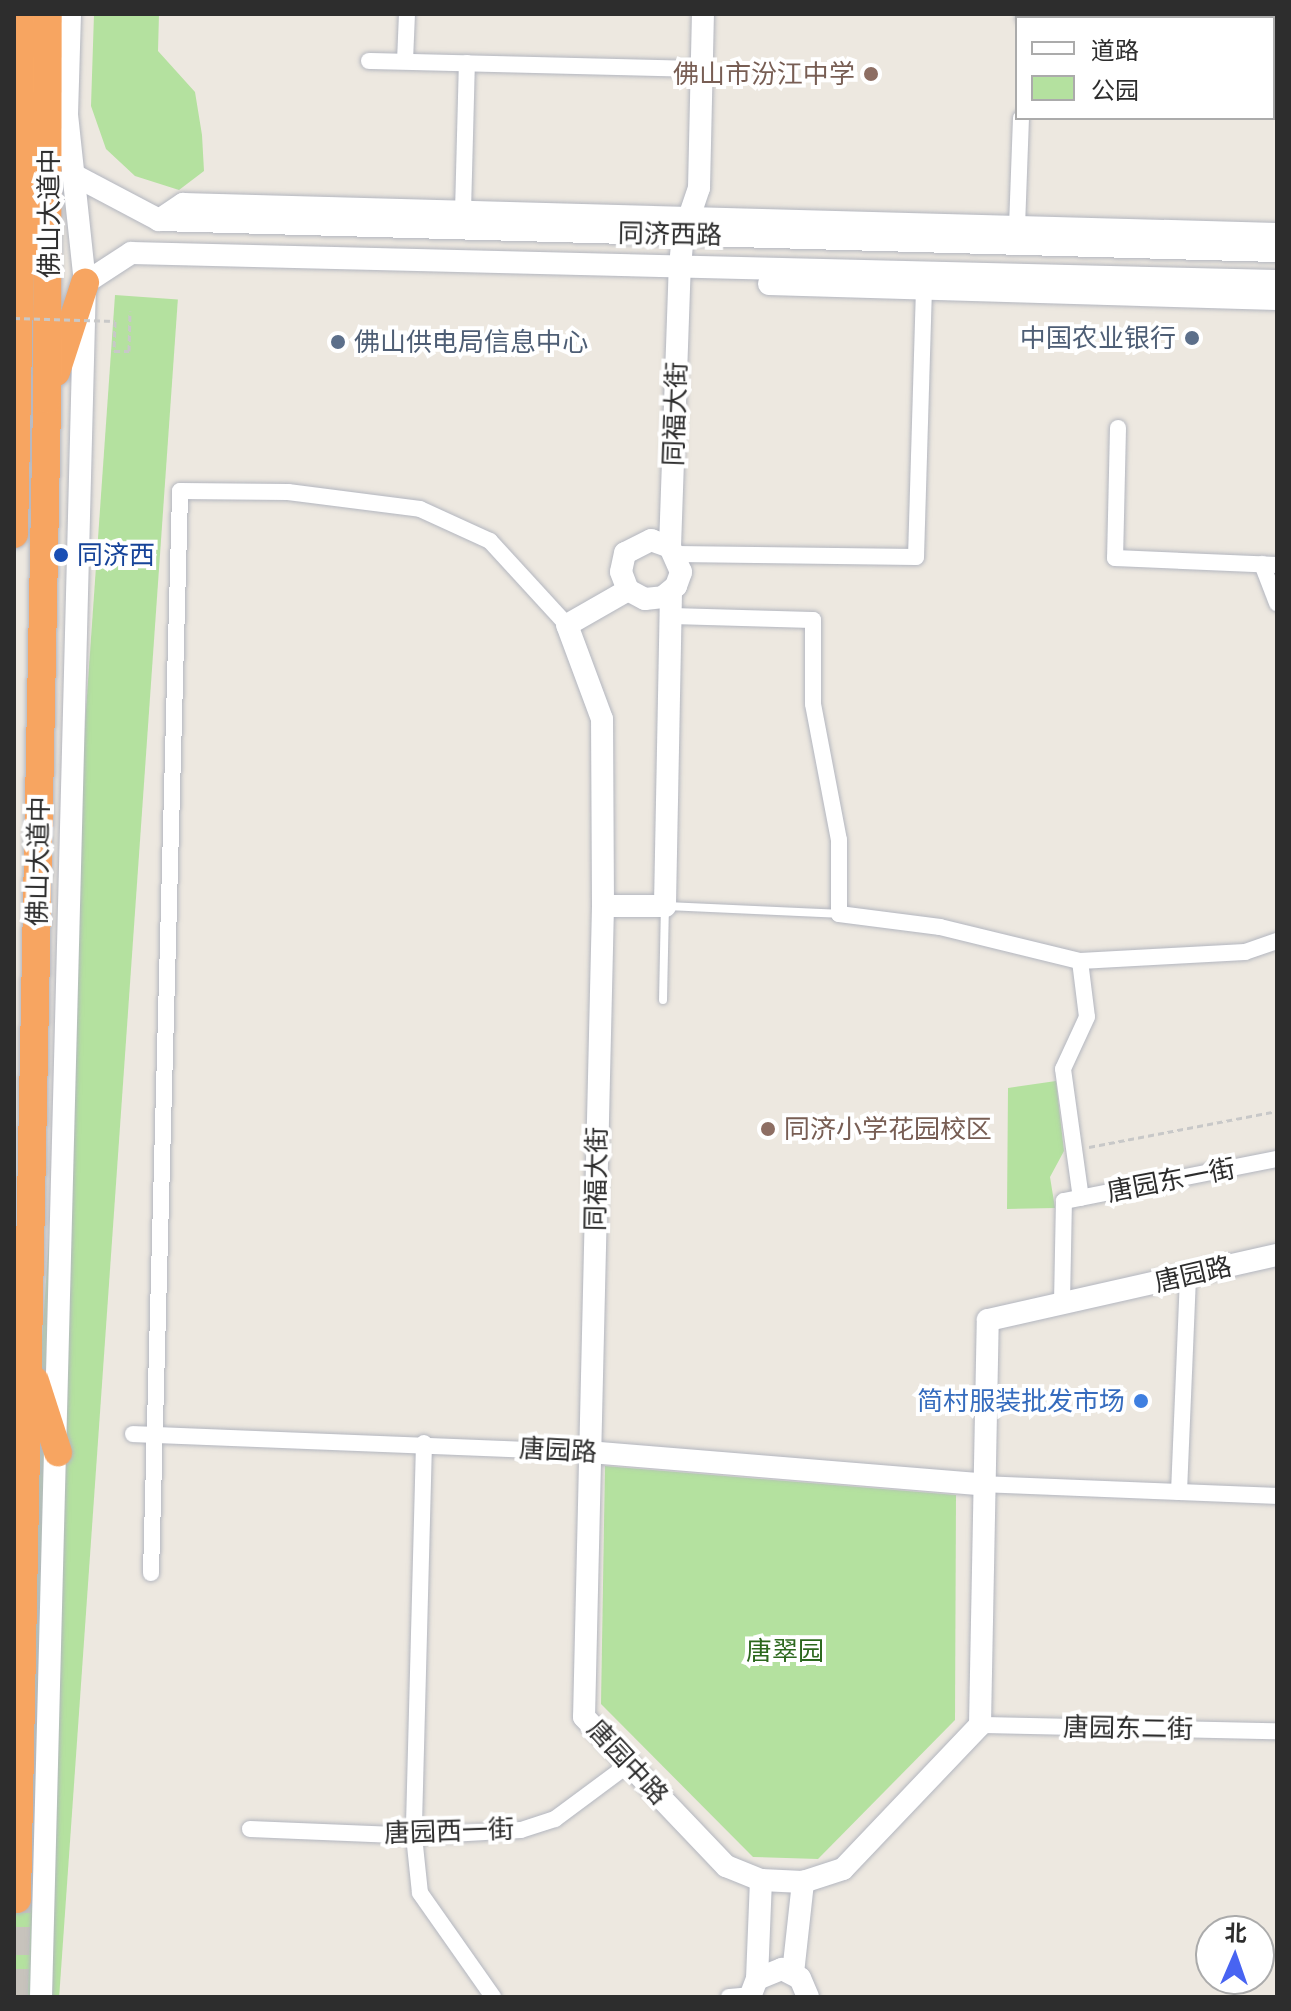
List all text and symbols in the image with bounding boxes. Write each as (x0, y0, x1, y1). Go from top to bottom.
legend (1015, 16, 1275, 120)
text: 道路 (1091, 35, 1139, 65)
place label: 佛山市汾江中学 (673, 58, 855, 90)
marker: 佛山市汾江中学 (862, 65, 880, 83)
text: 公园 (1091, 75, 1139, 105)
street label: 佛山大道中 (33, 148, 65, 278)
street label: 同济西路 (618, 217, 722, 251)
place label: 中国农业银行 (1020, 322, 1176, 354)
place label: 佛山供电局信息中心 (354, 326, 588, 358)
marker: 中国农业银行 (1183, 329, 1201, 347)
marker: 佛山供电局信息中心 (329, 333, 347, 351)
street label: 同福大街 (658, 361, 692, 467)
place label: 同济西 (77, 539, 155, 571)
marker: 同济西 (52, 546, 70, 564)
street label: 佛山大道中 (21, 796, 55, 926)
place label: 同济小学花园校区 (784, 1113, 992, 1145)
marker: 同济小学花园校区 (759, 1120, 777, 1138)
street label: 同福大街 (579, 1127, 613, 1231)
street label: 唐园东一街 (1104, 1152, 1238, 1208)
street label: 唐园路 (1151, 1250, 1235, 1298)
place label: 简村服装批发市场 (917, 1385, 1125, 1417)
marker: 简村服装批发市场 (1132, 1392, 1150, 1410)
street label: 唐园路 (518, 1432, 598, 1468)
park label: 唐翠园 (746, 1635, 824, 1667)
street label: 唐园东二街 (1063, 1711, 1193, 1745)
street label: 唐园中路 (581, 1713, 675, 1811)
street label: 唐园西一街 (383, 1813, 515, 1849)
north arrow (1195, 1915, 1275, 1995)
text: 北 (1224, 1919, 1247, 1947)

